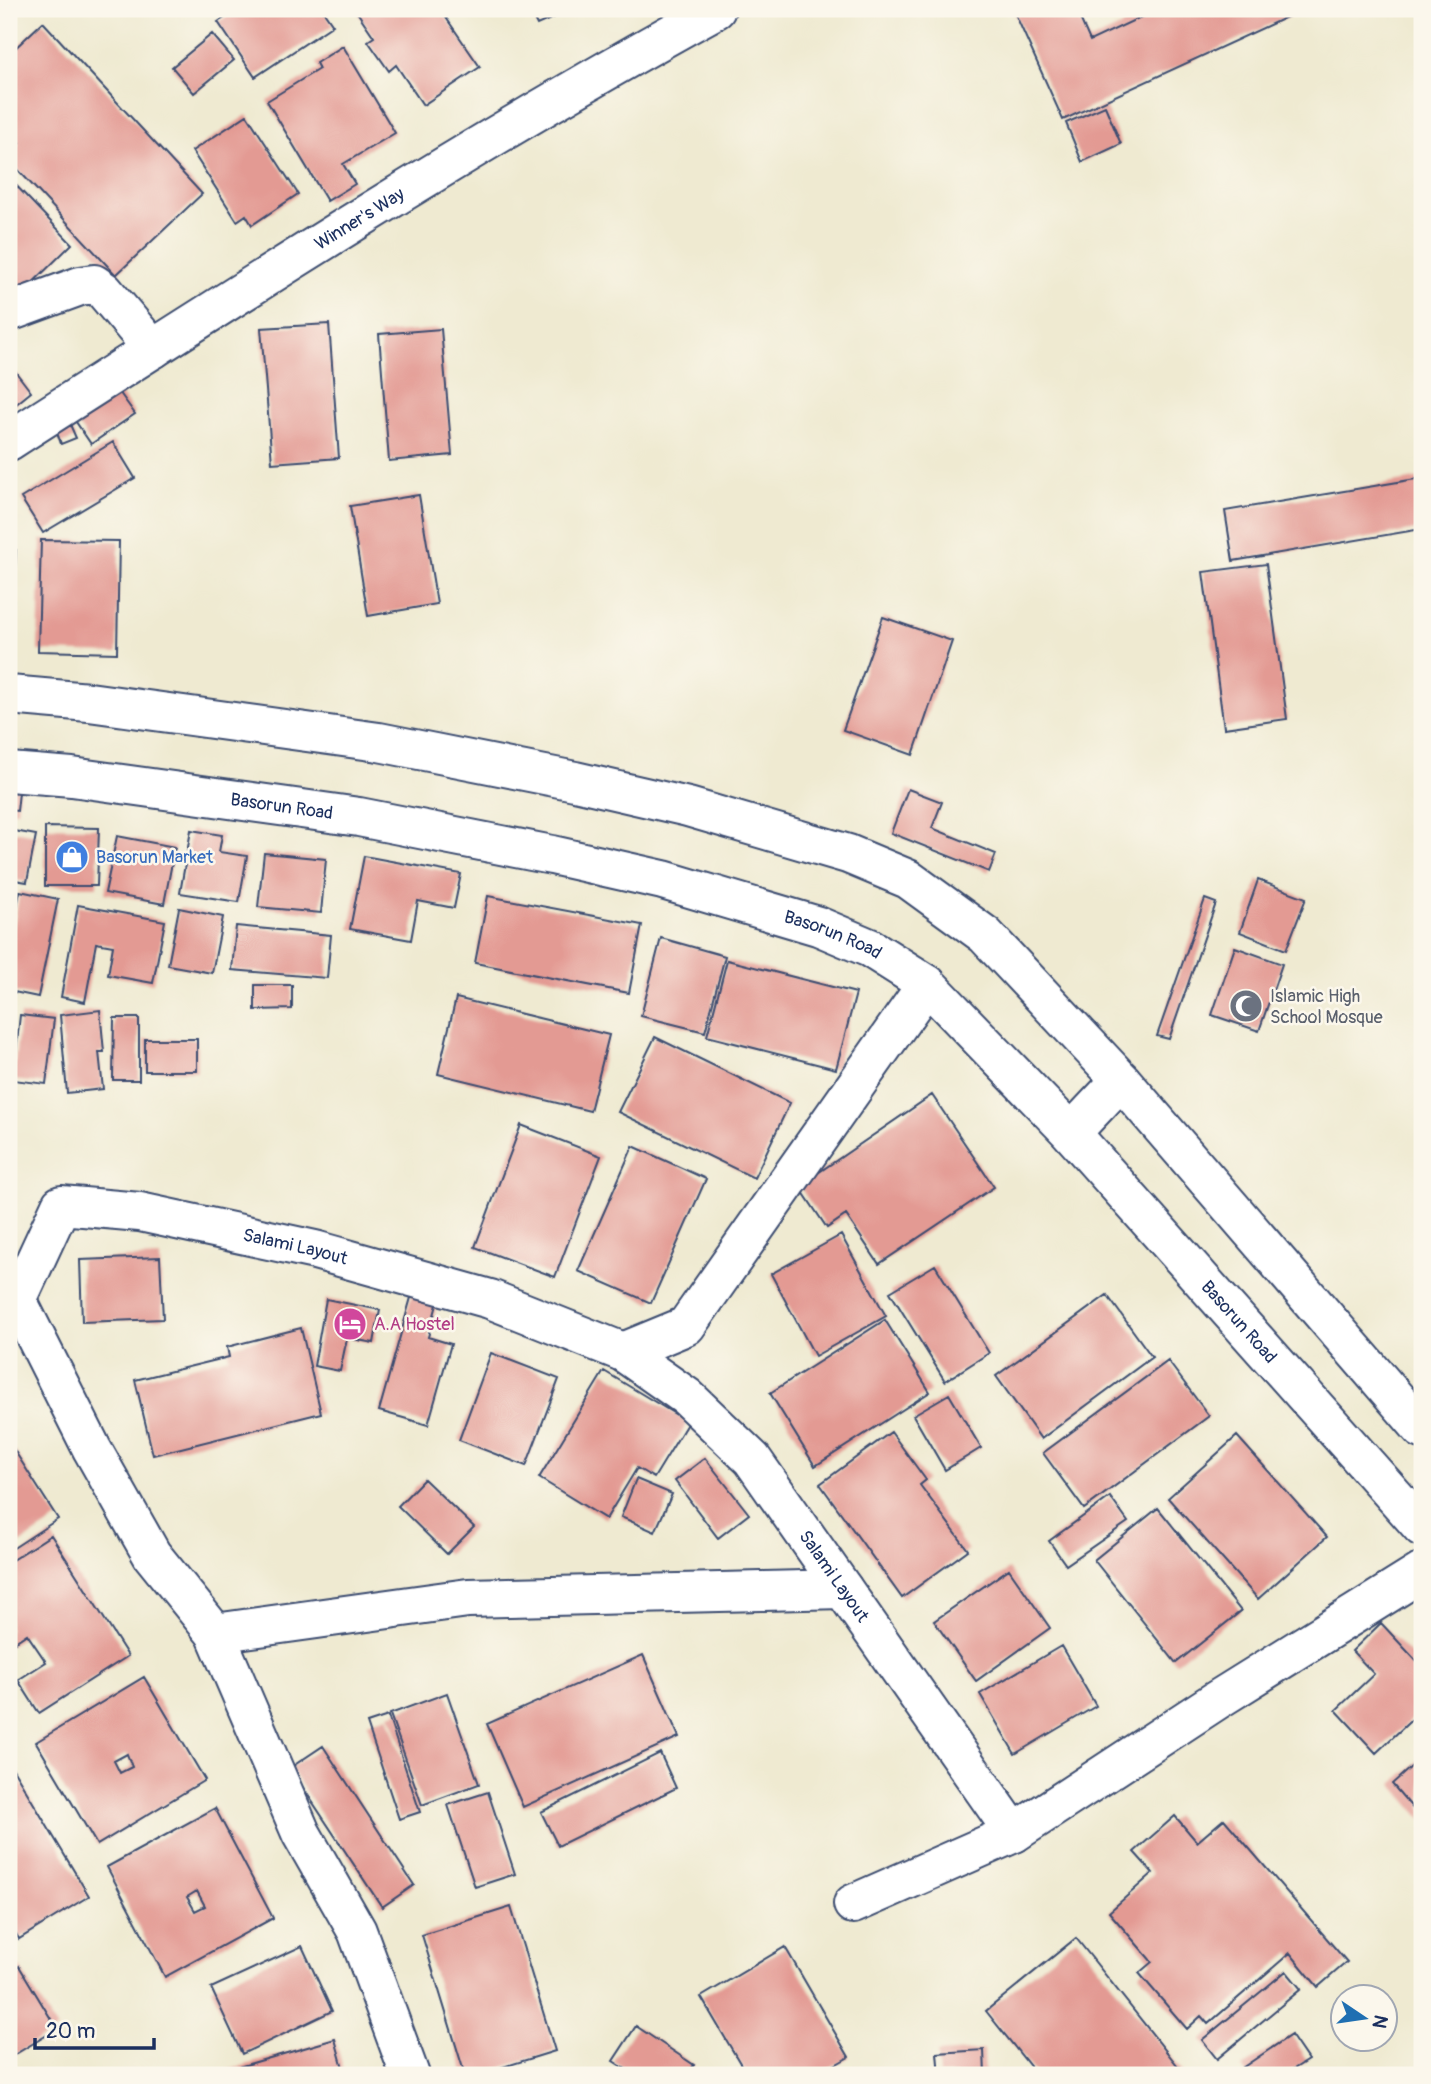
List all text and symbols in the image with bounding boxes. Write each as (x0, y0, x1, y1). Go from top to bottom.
street label: Winner's Way (311, 183, 409, 255)
street label: Basorun Road (229, 788, 334, 825)
shop icon: Basorun Market (53, 838, 91, 876)
place label: Basorun Market (96, 846, 214, 869)
street label: Basorun Road (781, 906, 886, 965)
place label: Islamic High School Mosque (1270, 985, 1383, 1029)
mosque icon: Islamic High School Mosque (1227, 987, 1265, 1025)
street label: Salami Layout (241, 1224, 351, 1271)
street label: Basorun Road (1196, 1276, 1282, 1368)
hotel icon: A.A Hostel (331, 1305, 369, 1343)
place label: A.A Hostel (374, 1313, 455, 1336)
street label: Salami Layout (794, 1526, 874, 1627)
north arrow (1330, 1982, 1400, 2052)
scale bar (35, 2007, 154, 2051)
text: N (1366, 2013, 1393, 2031)
text: 20 m (46, 2018, 95, 2045)

